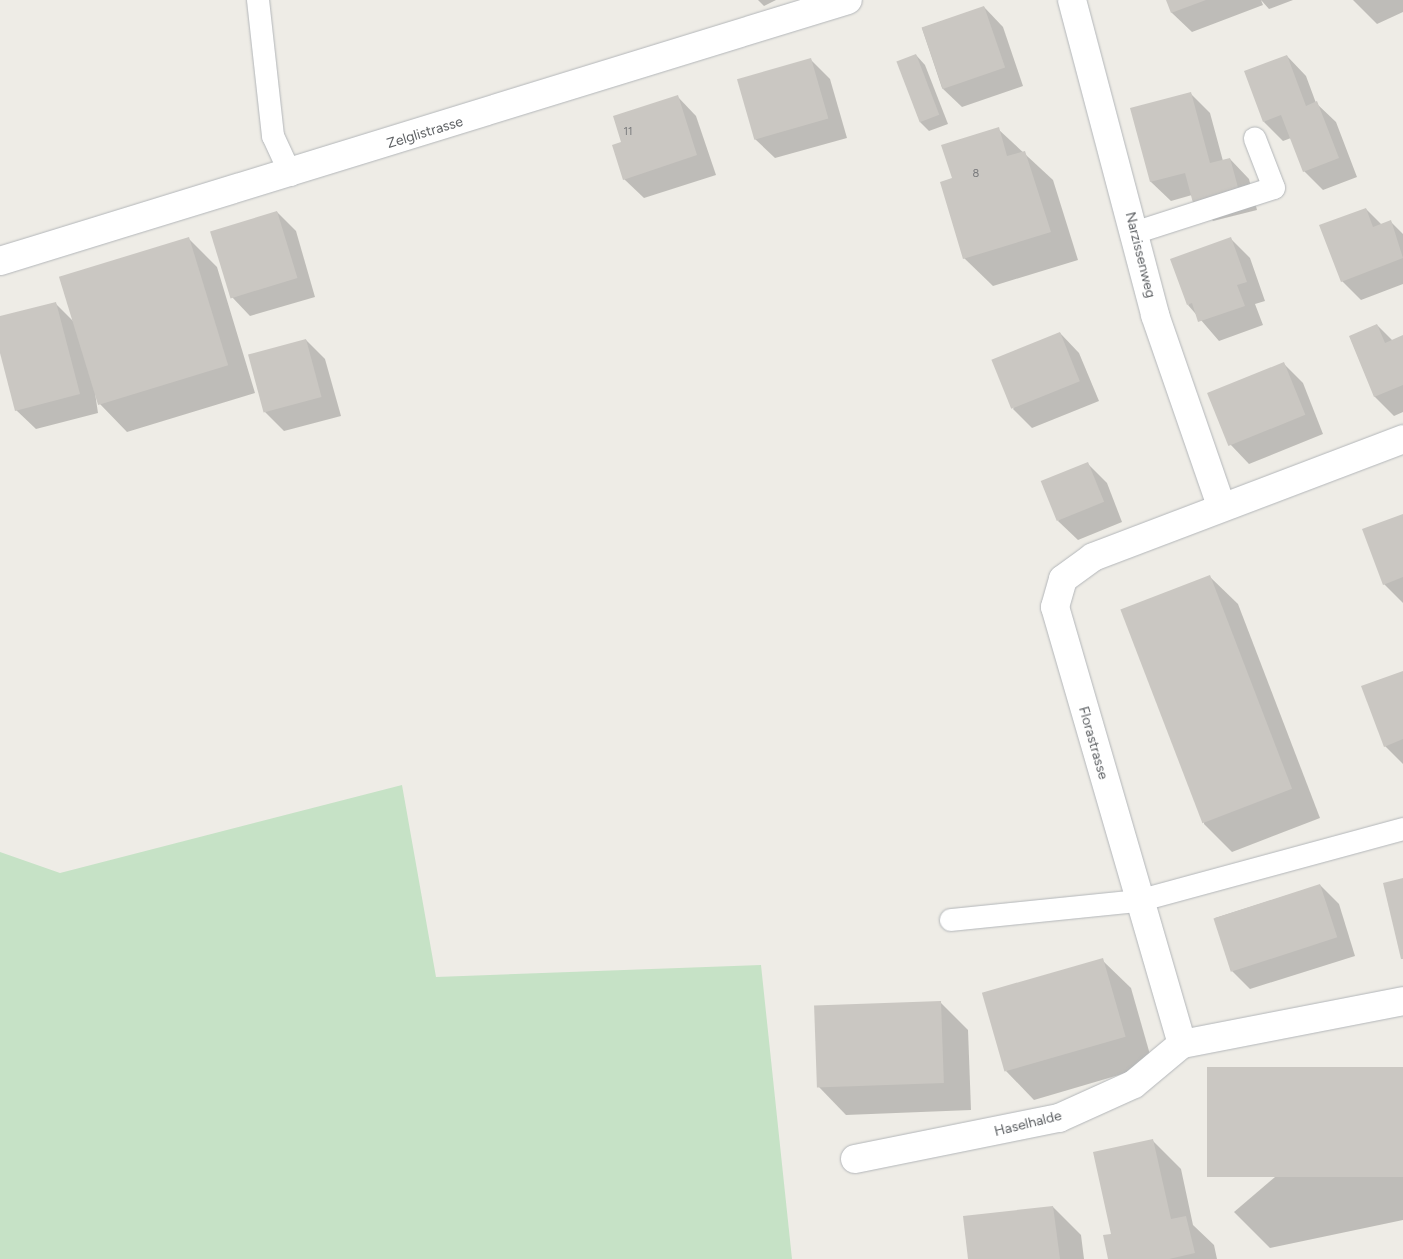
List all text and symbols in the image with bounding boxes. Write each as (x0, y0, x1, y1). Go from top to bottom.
street label: Zelglistrasse (385, 113, 465, 153)
house number: 11 (623, 125, 633, 139)
house number: 8 (973, 167, 979, 181)
street label: Narzissenweg (1121, 210, 1159, 300)
street label: Florastrasse (1075, 705, 1111, 781)
street label: Haselhalde (993, 1108, 1063, 1140)

